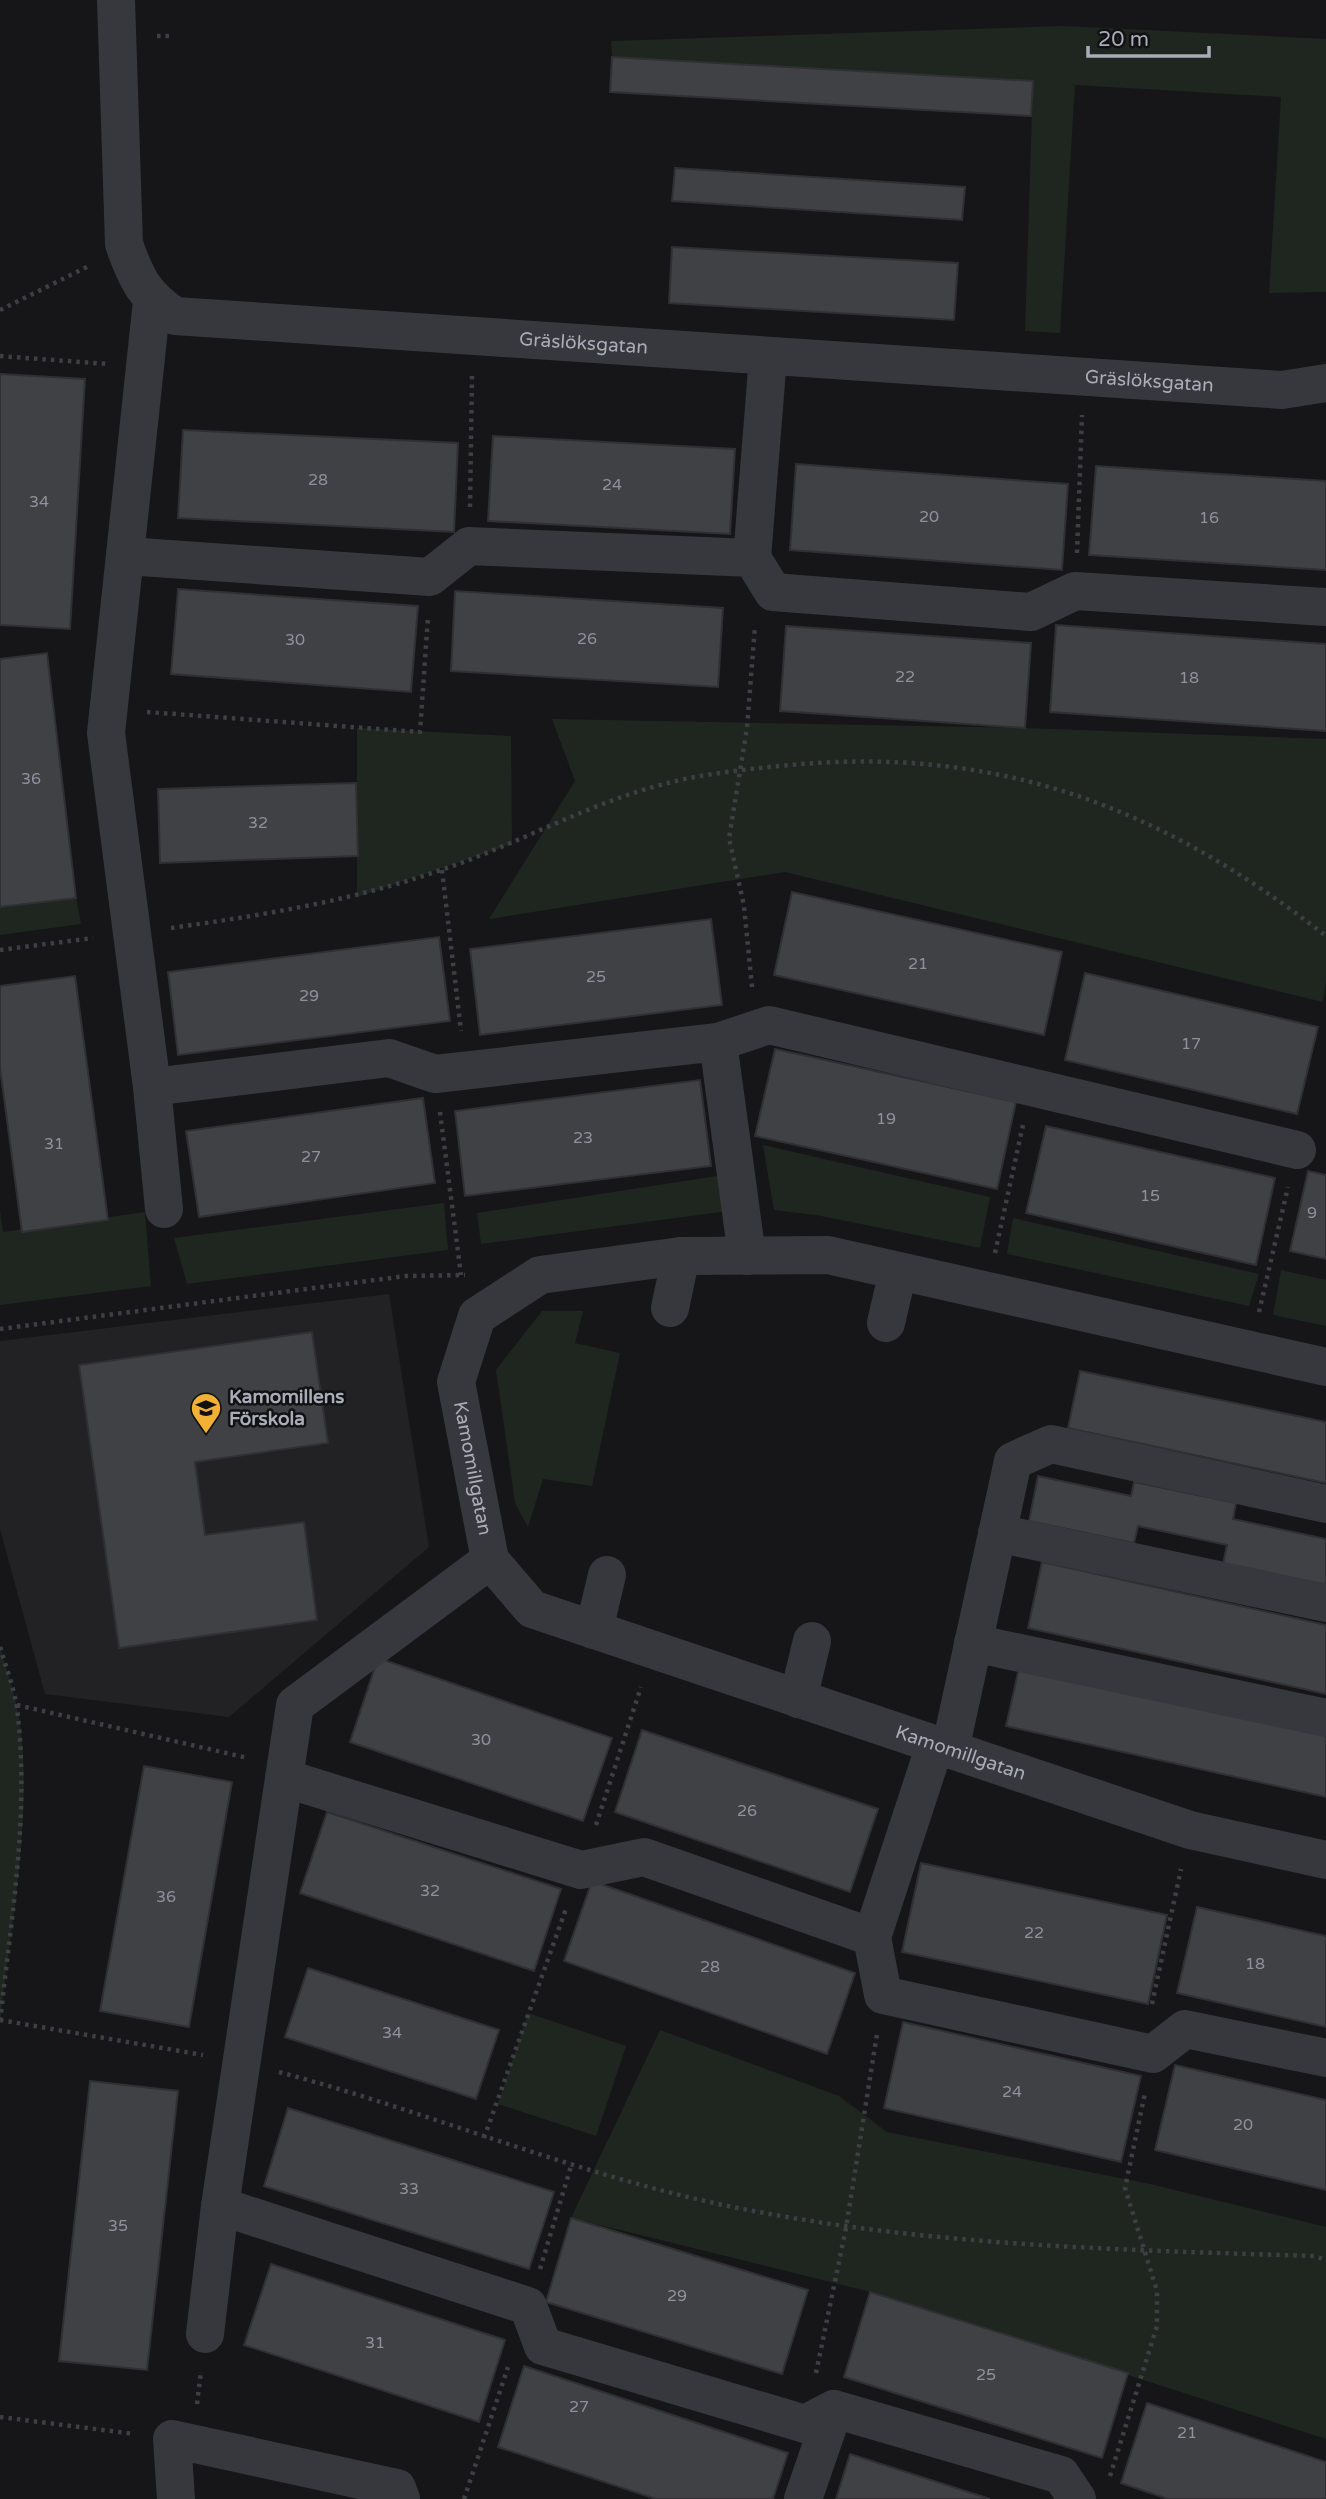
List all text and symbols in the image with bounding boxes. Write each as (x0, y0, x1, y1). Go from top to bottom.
scale bar (1088, 14, 1209, 58)
text: 20 m (1098, 27, 1149, 52)
street label: Gräslöksgatan (518, 328, 649, 359)
street label: Gräslöksgatan (1084, 366, 1214, 396)
house number: 28 (308, 470, 328, 490)
house number: 24 (602, 475, 622, 495)
house number: 34 (29, 492, 49, 512)
house number: 20 (919, 507, 939, 527)
house number: 16 (1199, 508, 1219, 528)
house number: 26 (577, 629, 597, 649)
house number: 30 (285, 630, 305, 650)
house number: 22 (895, 667, 915, 687)
house number: 18 (1179, 668, 1199, 688)
house number: 36 (21, 769, 41, 789)
house number: 32 (248, 813, 268, 833)
house number: 21 (908, 954, 928, 974)
house number: 25 (586, 967, 606, 987)
house number: 29 (299, 986, 319, 1006)
house number: 17 (1181, 1034, 1201, 1054)
house number: 19 (876, 1109, 896, 1129)
house number: 23 (573, 1128, 593, 1148)
house number: 31 (44, 1134, 64, 1154)
house number: 27 (301, 1147, 321, 1167)
house number: 15 (1140, 1186, 1160, 1206)
house number: 9 (1307, 1203, 1317, 1223)
place label: Kamomillens Förskola (229, 1386, 344, 1430)
school or university icon: Kamomillens Förskola (189, 1391, 223, 1435)
street label: Kamomillgatan (449, 1399, 496, 1537)
street label: Kamomillgatan (893, 1721, 1029, 1785)
house number: 30 (471, 1730, 491, 1750)
house number: 26 (737, 1801, 757, 1821)
house number: 32 (420, 1881, 440, 1901)
house number: 36 (156, 1887, 176, 1907)
house number: 22 (1024, 1923, 1044, 1943)
house number: 18 (1245, 1954, 1265, 1974)
house number: 28 (700, 1957, 720, 1977)
house number: 34 (382, 2023, 402, 2043)
house number: 24 (1002, 2082, 1022, 2102)
house number: 20 (1233, 2115, 1253, 2135)
house number: 33 (399, 2179, 419, 2199)
house number: 35 (108, 2216, 128, 2236)
house number: 29 (667, 2286, 687, 2306)
house number: 31 (365, 2333, 385, 2353)
house number: 25 (976, 2365, 996, 2385)
house number: 27 (569, 2397, 589, 2417)
house number: 21 (1177, 2423, 1197, 2443)

